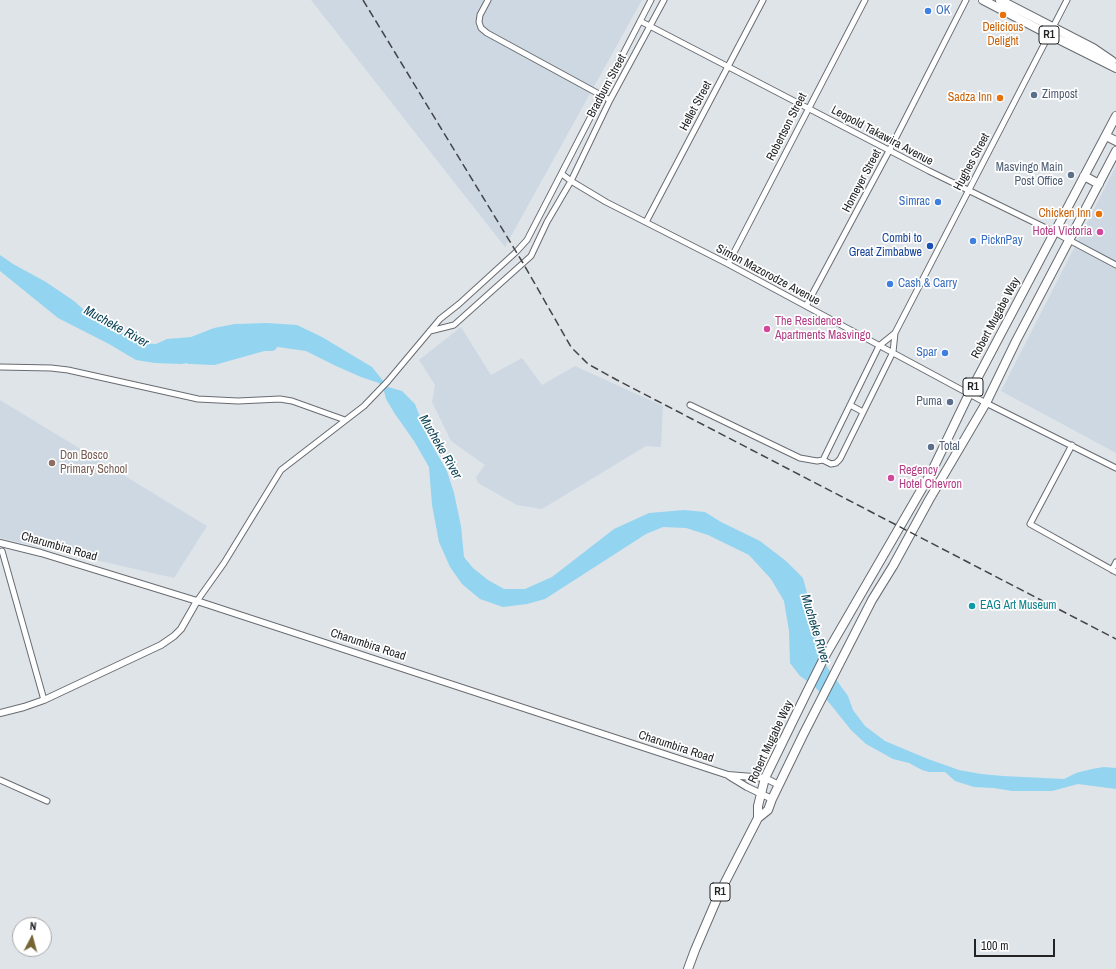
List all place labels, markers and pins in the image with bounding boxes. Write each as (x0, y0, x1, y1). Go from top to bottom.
place label: OK (936, 4, 950, 18)
marker: OK (923, 6, 933, 16)
marker: Delicious Delight (998, 10, 1008, 20)
place label: Delicious Delight (982, 21, 1024, 49)
place label: Zimpost (1042, 88, 1078, 102)
marker: Zimpost (1029, 90, 1039, 100)
place label: Sadza Inn (948, 91, 992, 105)
marker: Sadza Inn (995, 93, 1005, 103)
place label: Masvingo Main Post Office (996, 161, 1063, 189)
marker: Masvingo Main Post Office (1066, 170, 1076, 180)
place label: Simrac (899, 195, 930, 209)
marker: Simrac (933, 197, 943, 207)
place label: Chicken Inn (1038, 207, 1091, 221)
marker: Chicken Inn (1094, 209, 1104, 219)
place label: Hotel Victoria (1033, 225, 1092, 239)
marker: Hotel Victoria (1095, 227, 1105, 237)
place label: Combi to Great Zimbabwe (849, 232, 922, 260)
place label: PicknPay (981, 234, 1023, 248)
marker: PicknPay (968, 236, 978, 246)
marker: Combi to Great Zimbabwe (925, 241, 935, 251)
place label: Cash & Carry (898, 277, 957, 291)
marker: Cash & Carry (885, 279, 895, 289)
place label: The Residence Apartments Masvingo (775, 315, 871, 343)
marker: The Residence Apartments Masvingo (762, 324, 772, 334)
place label: Spar (916, 346, 937, 360)
marker: Spar (940, 348, 950, 358)
place label: Puma (916, 395, 942, 409)
marker: Puma (945, 397, 955, 407)
place label: Total (939, 440, 960, 454)
marker: Total (926, 442, 936, 452)
place label: Don Bosco Primary School (60, 449, 127, 477)
marker: Don Bosco Primary School (47, 458, 57, 468)
place label: Regency Hotel Chevron (899, 464, 962, 492)
marker: Regency Hotel Chevron (886, 473, 896, 483)
place label: EAG Art Museum (980, 599, 1057, 613)
marker: EAG Art Museum (967, 601, 977, 611)

